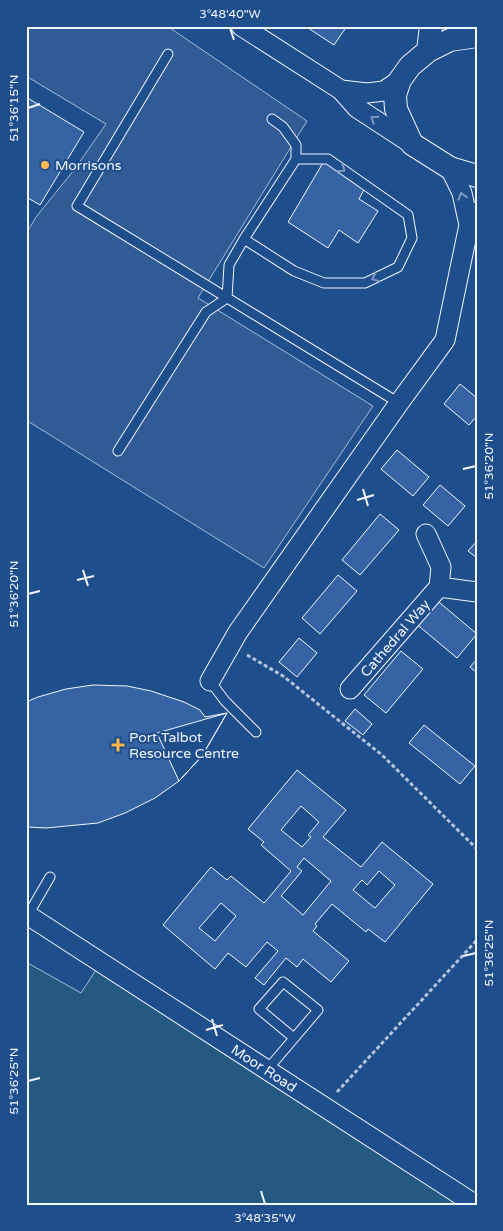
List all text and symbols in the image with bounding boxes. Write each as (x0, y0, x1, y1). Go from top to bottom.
text: 3°48'40"W (199, 7, 261, 21)
text: 51°36'15"N (7, 75, 21, 142)
one-way arrow (371, 116, 380, 125)
place label: Morrisons (55, 157, 122, 174)
marker: Morrisons (39, 159, 51, 171)
one-way arrow (336, 163, 346, 172)
one-way arrow (457, 192, 467, 200)
one-way arrow (371, 272, 380, 283)
text: 51°36'20"N (482, 433, 496, 500)
text: 51°36'20"N (7, 561, 21, 628)
street label: Cathedral Way (357, 596, 434, 681)
place label: Port Talbot Resource Centre (129, 729, 239, 762)
marker: Port Talbot Resource Centre (111, 738, 125, 752)
text: 51°36'25"N (482, 920, 496, 987)
street label: Moor Road (228, 1041, 300, 1096)
text: 51°36'25"N (7, 1048, 21, 1115)
text: 3°48'35"W (234, 1211, 296, 1225)

